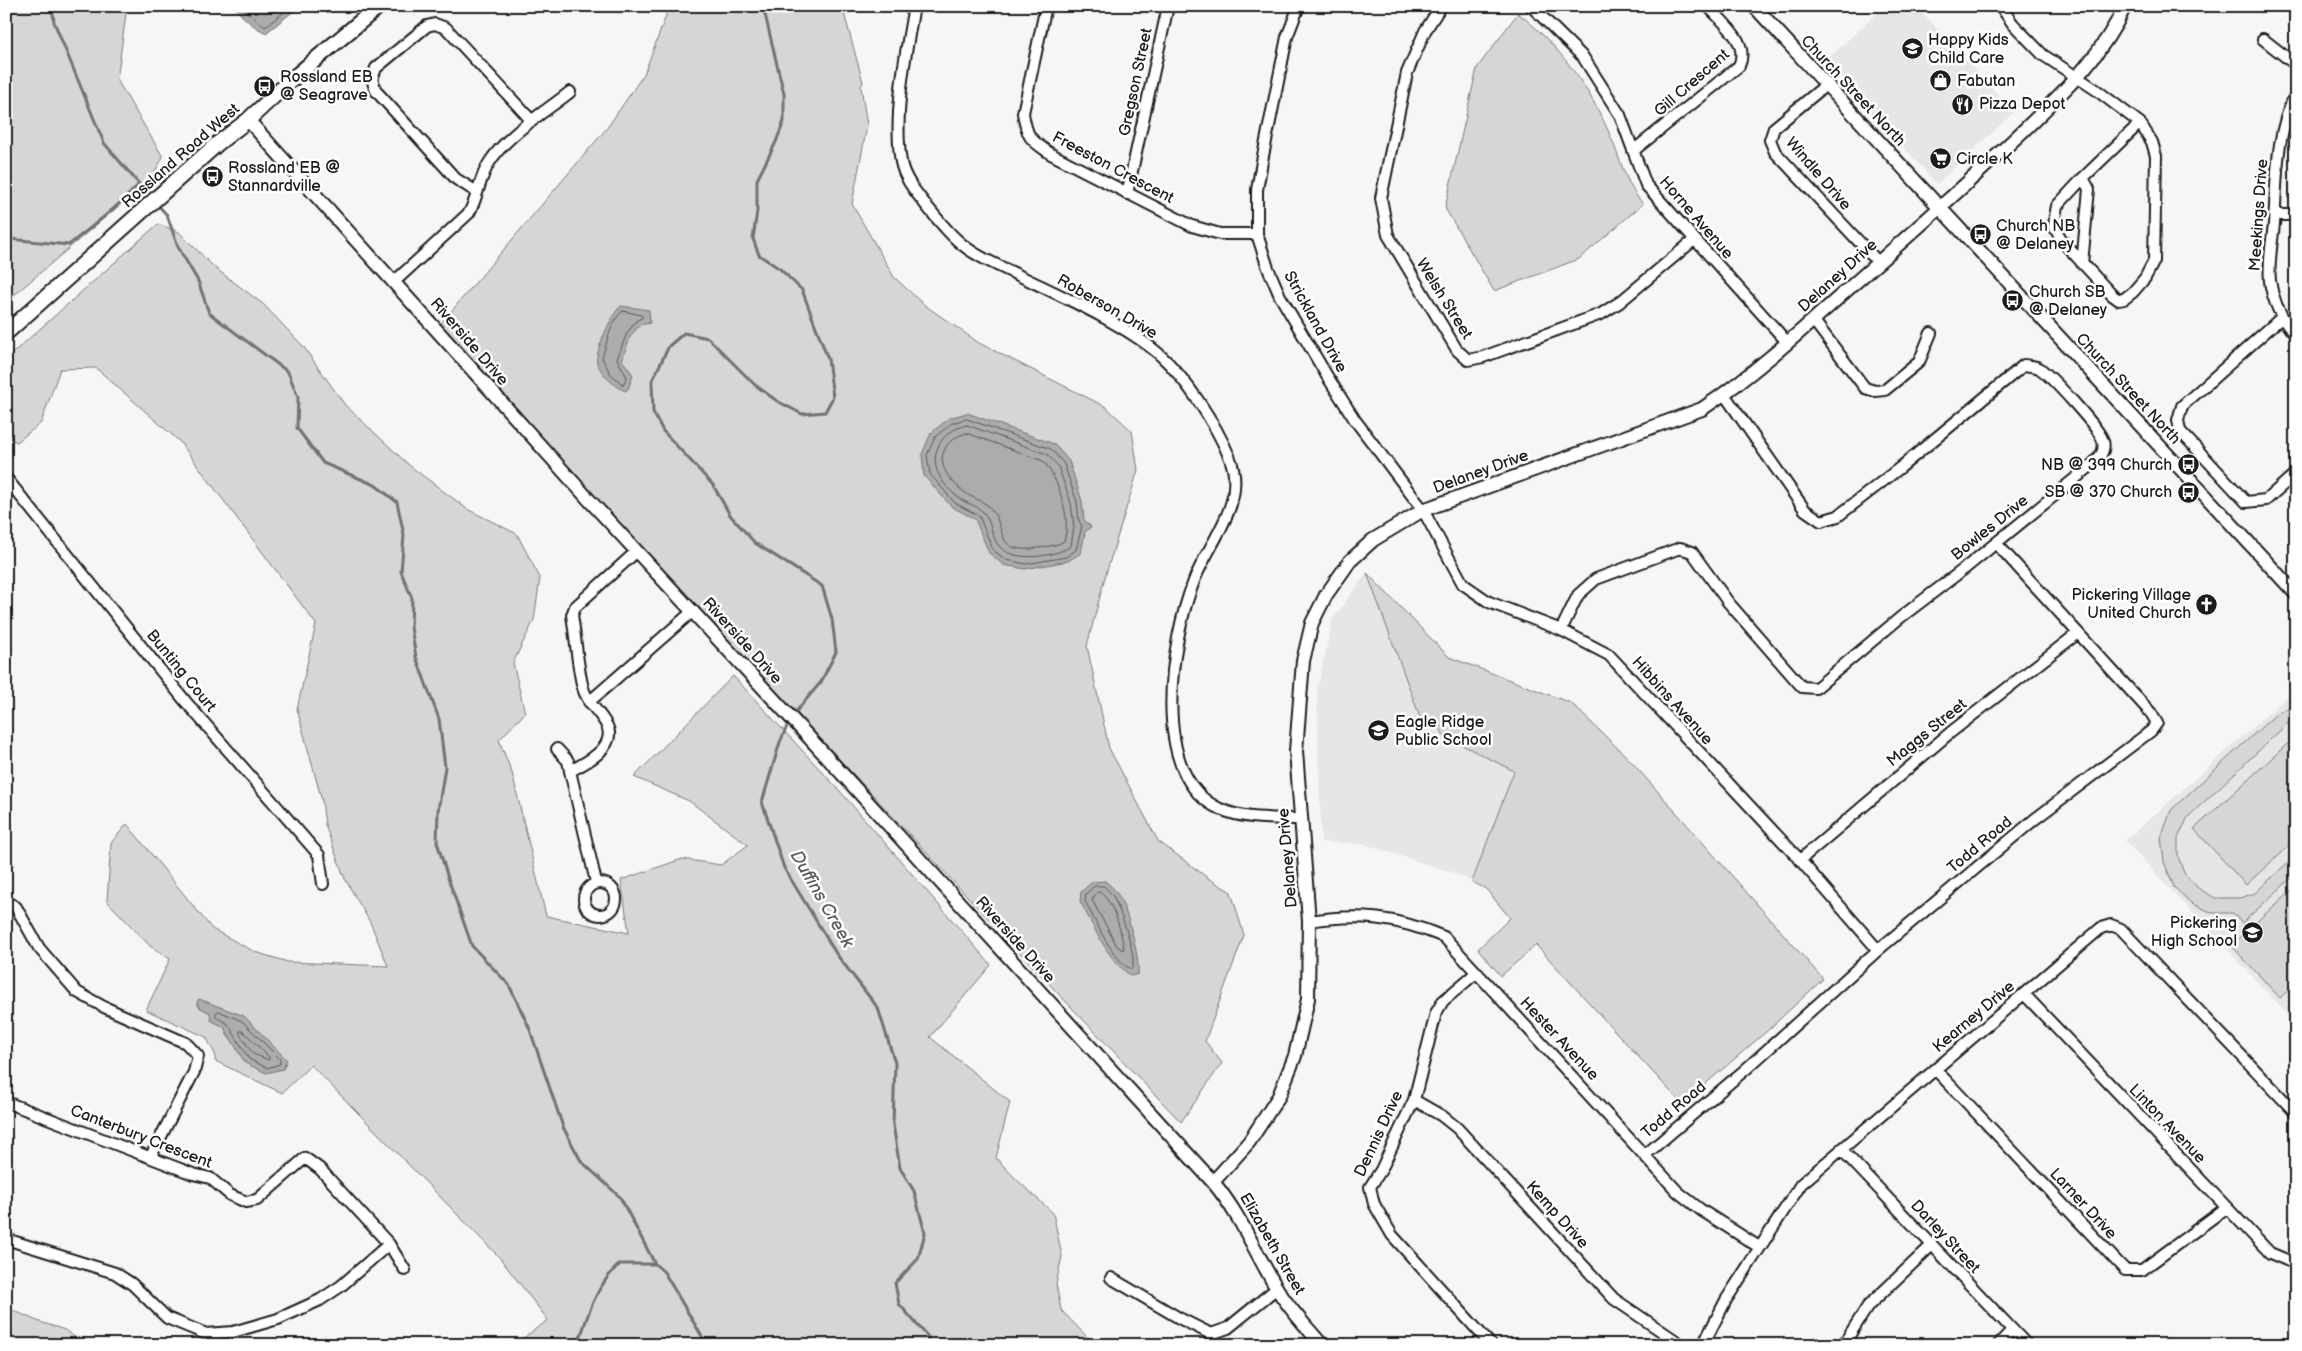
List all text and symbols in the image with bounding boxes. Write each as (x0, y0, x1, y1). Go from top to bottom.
street label: Gregson Street (1115, 26, 1157, 138)
place label: Happy Kids Child Care (1928, 31, 2009, 68)
street label: Church Street North (1797, 32, 1909, 151)
school or university icon: Happy Kids Child Care (1900, 37, 1924, 61)
street label: Gill Crescent (1651, 45, 1734, 121)
place label: Rossland EB @ Seagrave (280, 68, 373, 105)
shop icon: Fabutan (1929, 69, 1953, 93)
place label: Fabutan (1957, 72, 2015, 91)
bus stop icon: Rossland EB @ Seagrave (252, 74, 276, 98)
restaurant icon: Pizza Depot (1951, 92, 1975, 116)
place label: Pizza Depot (1979, 95, 2065, 114)
street label: Rossland Road West (118, 100, 244, 212)
street label: Freeston Crescent (1049, 128, 1177, 208)
street label: Windle Drive (1781, 134, 1855, 215)
supermarket icon: Circle K (1928, 147, 1952, 171)
place label: Circle K (1956, 150, 2013, 169)
street label: Meekings Drive (2246, 158, 2272, 272)
place label: Rossland EB @ Stannardville (228, 159, 340, 196)
bus stop icon: Rossland EB @ Stannardville (200, 165, 224, 189)
street label: Horne Avenue (1655, 173, 1737, 264)
place label: Church NB @ Delaney (1996, 217, 2075, 254)
bus stop icon: Church NB @ Delaney (1968, 223, 1992, 247)
street label: Delaney Drive (1795, 235, 1882, 316)
street label: Welsh Street (1412, 255, 1476, 343)
street label: Strickland Drive (1279, 268, 1351, 377)
street label: Roberson Drive (1053, 271, 1161, 344)
place label: Church SB @ Delaney (2029, 283, 2108, 320)
bus stop icon: Church SB @ Delaney (2001, 289, 2025, 313)
street label: Riverside Drive (426, 294, 512, 390)
street label: Church Street North (2072, 330, 2184, 449)
street label: Delaney Drive (1431, 446, 1532, 498)
bus stop icon: NB @ 399 Church (2176, 453, 2200, 477)
place label: NB @ 399 Church (2041, 456, 2172, 475)
bus stop icon: SB @ 370 Church (2176, 480, 2200, 504)
place label: SB @ 370 Church (2045, 483, 2172, 502)
street label: Bowles Drive (1948, 491, 2033, 565)
place label: Pickering Village United Church (2072, 586, 2191, 623)
church icon: Pickering Village United Church (2195, 592, 2219, 616)
street label: Riverside Drive (698, 594, 786, 688)
street label: Bunting Court (142, 626, 220, 716)
street label: Hibbins Avenue (1627, 653, 1717, 749)
street label: Maggs Street (1883, 695, 1971, 771)
place label: Eagle Ridge Public School (1395, 713, 1492, 750)
school or university icon: Eagle Ridge Public School (1367, 719, 1391, 743)
street label: Delaney Drive (1274, 807, 1302, 909)
street label: Todd Road (1944, 813, 2016, 877)
water label: Duffins Creek (786, 846, 859, 953)
street label: Riverside Drive (971, 893, 1059, 987)
place label: Pickering High School (2151, 914, 2237, 951)
school or university icon: Pickering High School (2241, 920, 2265, 944)
street label: Kearney Drive (1929, 977, 2019, 1057)
street label: Hester Avenue (1516, 993, 1603, 1085)
street label: Todd Road (1638, 1078, 1710, 1142)
street label: Linton Avenue (2125, 1081, 2210, 1168)
street label: Dennis Drive (1351, 1088, 1407, 1180)
street label: Canterbury Crescent (67, 1101, 215, 1173)
street label: Larner Drive (2045, 1165, 2121, 1244)
street label: Kemp Drive (1522, 1177, 1593, 1253)
street label: Elizabeth Street (1235, 1190, 1309, 1298)
street label: Darley Street (1906, 1196, 1984, 1278)

